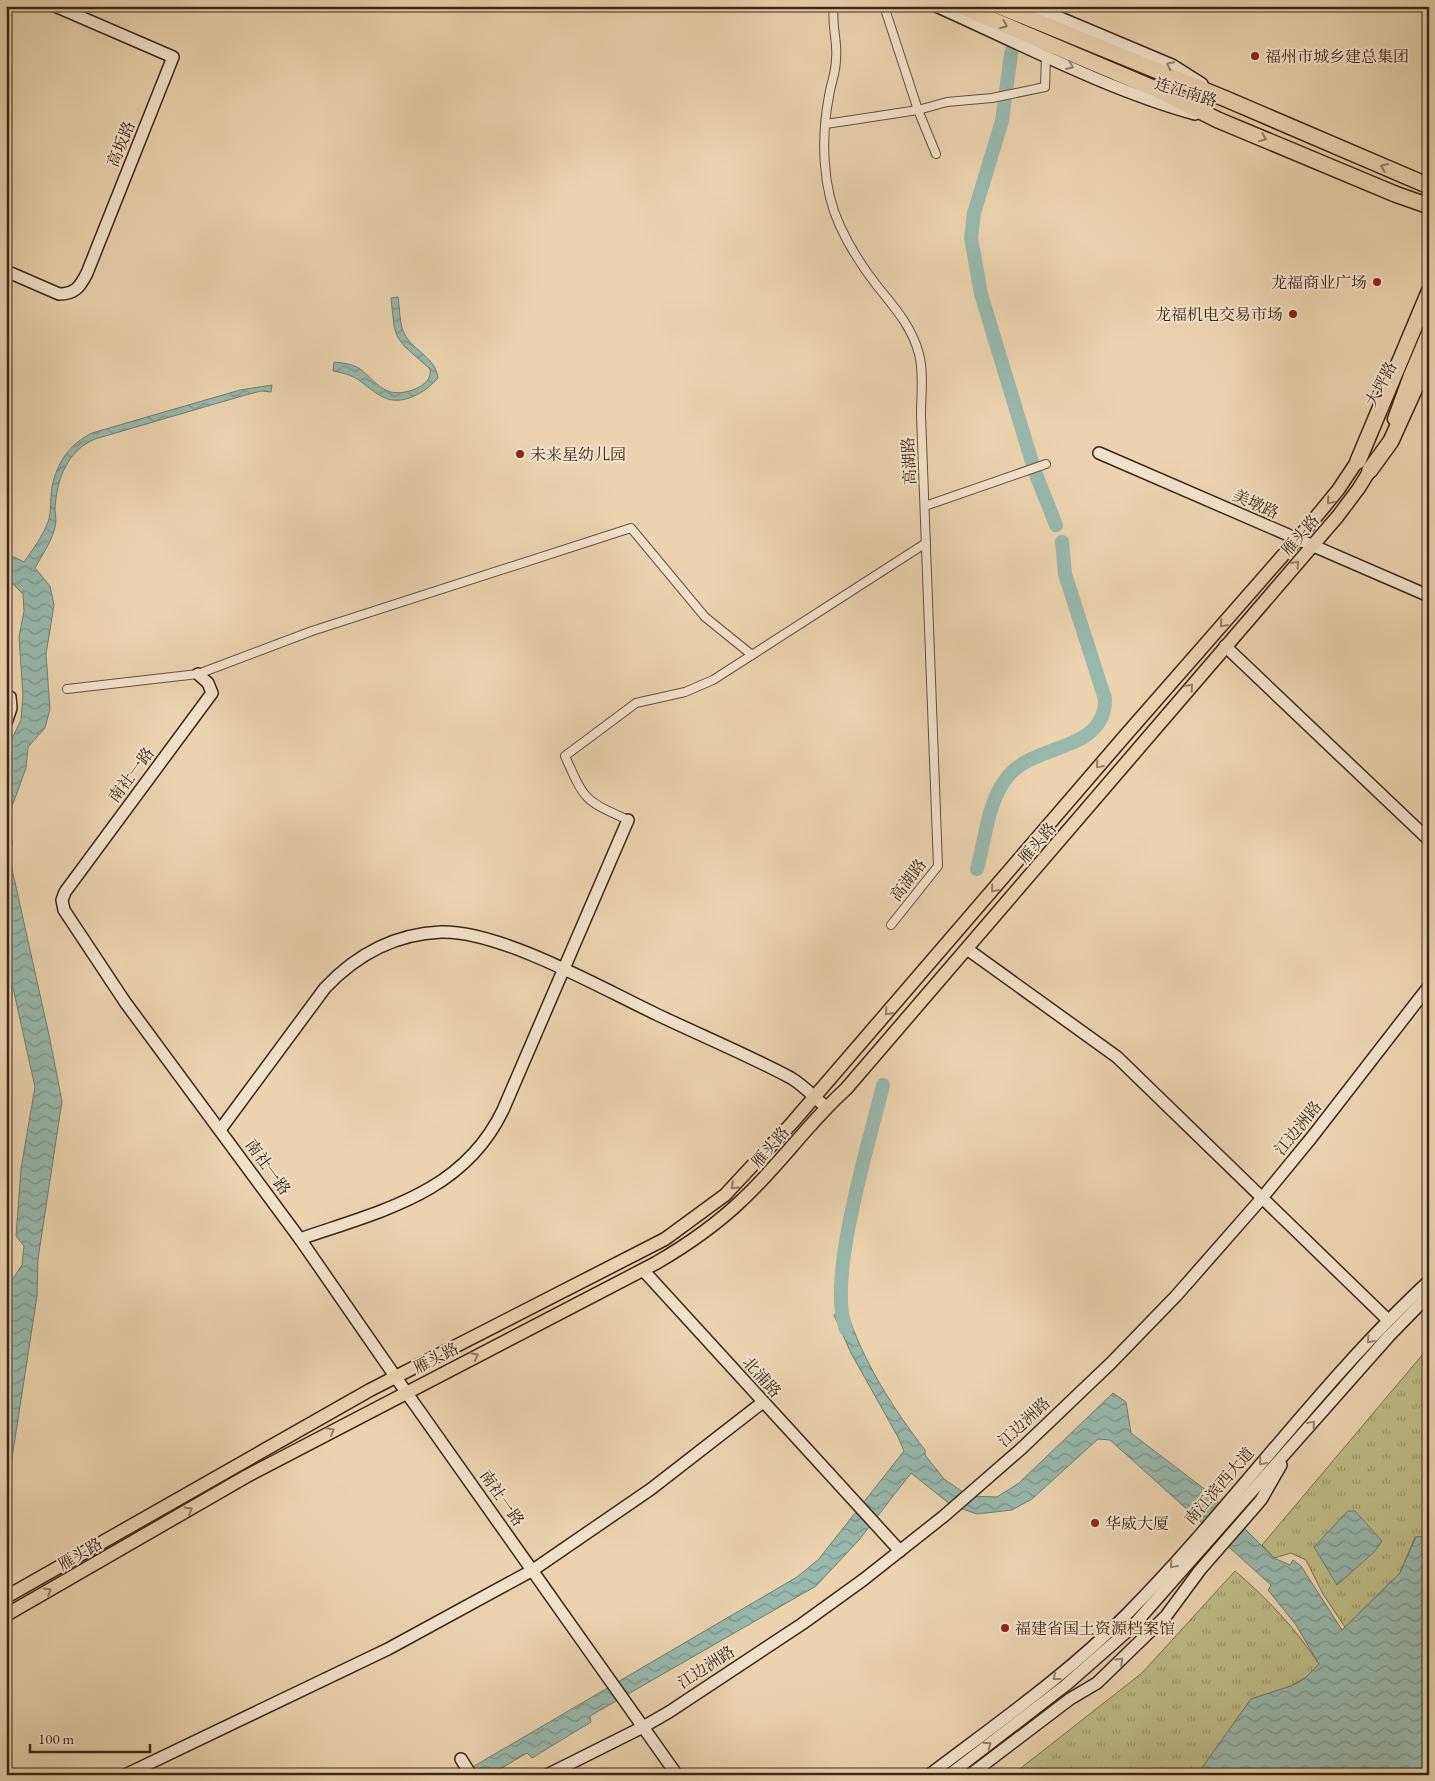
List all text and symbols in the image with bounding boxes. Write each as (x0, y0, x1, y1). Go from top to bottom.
one-way arrow (1000, 20, 1008, 30)
place label: 福州市城乡建总集团 (1265, 46, 1409, 67)
marker: 福州市城乡建总集团 (1249, 50, 1261, 62)
one-way arrow (1065, 60, 1074, 71)
one-way arrow (1166, 61, 1175, 71)
street label: 连江南路 (1152, 73, 1220, 111)
street label: 高坂路 (102, 118, 140, 170)
one-way arrow (1258, 132, 1267, 142)
one-way arrow (1380, 163, 1389, 173)
place label: 龙福商业广场 (1271, 272, 1367, 293)
marker: 龙福商业广场 (1371, 276, 1383, 288)
place label: 龙福机电交易市场 (1155, 304, 1283, 325)
marker: 龙福机电交易市场 (1287, 308, 1299, 320)
street label: 大坪路 (1360, 358, 1402, 410)
street label: 高湖路 (897, 436, 921, 486)
place label: 未来星幼儿园 (530, 444, 626, 465)
marker: 未来星幼儿园 (514, 448, 526, 460)
street label: 美墩路 (1230, 485, 1282, 523)
one-way arrow (1326, 495, 1335, 504)
street label: 雁头路 (1276, 510, 1324, 560)
one-way arrow (1291, 560, 1300, 569)
one-way arrow (1220, 618, 1229, 627)
one-way arrow (1184, 683, 1193, 692)
street label: 南社一路 (103, 743, 159, 807)
one-way arrow (1096, 760, 1105, 769)
street label: 雁头路 (1013, 818, 1061, 868)
street label: 高湖路 (885, 855, 931, 905)
one-way arrow (991, 883, 1000, 892)
one-way arrow (884, 1006, 893, 1015)
street label: 江边洲路 (1270, 1097, 1326, 1159)
street label: 雁头路 (746, 1122, 794, 1172)
street label: 南社一路 (241, 1135, 295, 1199)
one-way arrow (731, 1180, 740, 1189)
one-way arrow (1366, 1335, 1375, 1344)
street label: 雁头路 (410, 1338, 462, 1378)
one-way arrow (470, 1352, 479, 1362)
street label: 北浦路 (738, 1352, 786, 1402)
street label: 江边洲路 (993, 1392, 1055, 1452)
one-way arrow (1306, 1420, 1315, 1429)
one-way arrow (326, 1428, 335, 1438)
street label: 南江滨西大道 (1180, 1443, 1258, 1529)
one-way arrow (1259, 1456, 1268, 1465)
street label: 南社一路 (475, 1466, 529, 1530)
one-way arrow (184, 1507, 193, 1517)
place label: 华威大厦 (1105, 1513, 1169, 1534)
marker: 华威大厦 (1089, 1517, 1101, 1529)
street label: 雁头路 (54, 1533, 106, 1575)
one-way arrow (1169, 1559, 1178, 1568)
one-way arrow (43, 1587, 52, 1597)
place label: 福建省国土资源档案馆 (1015, 1618, 1175, 1639)
marker: 福建省国土资源档案馆 (999, 1622, 1011, 1634)
street label: 江边洲路 (673, 1641, 739, 1693)
one-way arrow (1114, 1658, 1123, 1667)
one-way arrow (1053, 1672, 1062, 1680)
scale bar (30, 1721, 150, 1753)
text: 100 m (38, 1729, 75, 1748)
one-way arrow (982, 1742, 992, 1751)

